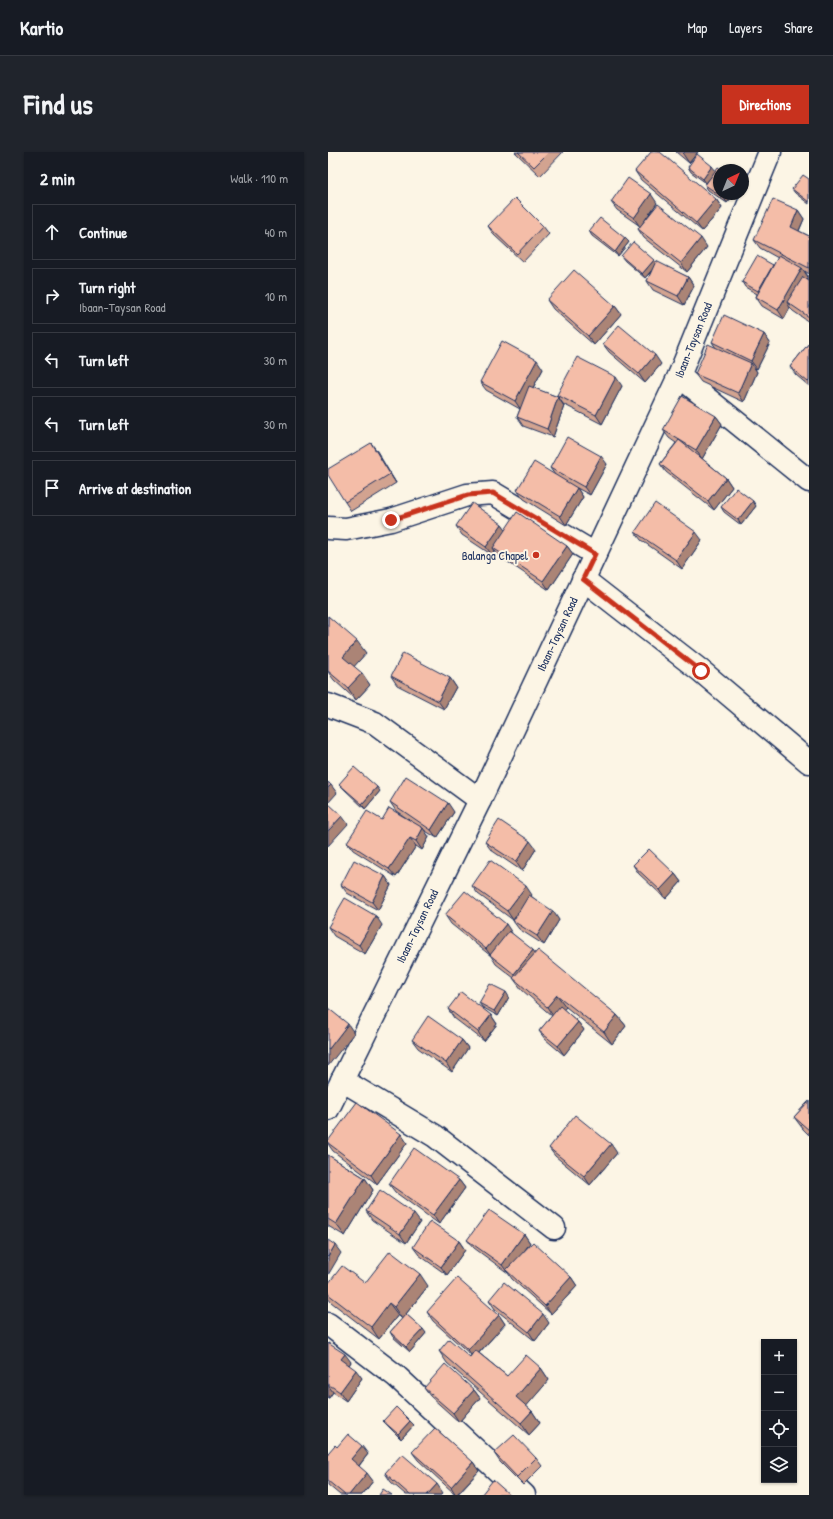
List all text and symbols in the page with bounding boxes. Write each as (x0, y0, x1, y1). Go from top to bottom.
text: Kartio (20, 15, 63, 41)
text: Map (687, 18, 707, 37)
text: Layers (729, 18, 762, 37)
text: Share (784, 18, 813, 37)
text: Find us (24, 85, 93, 123)
button: Directions (722, 85, 809, 124)
north arrow (713, 164, 749, 200)
text: 2 min (40, 167, 75, 190)
text: Walk · 110 m (230, 169, 288, 187)
icon: ahead (41, 221, 63, 243)
text: Continue (79, 222, 127, 243)
text: 40 m (264, 223, 287, 241)
text: Turn right (79, 277, 135, 298)
icon: right (41, 285, 63, 307)
text: 10 m (265, 287, 287, 305)
text: Ibaan-Taysan Road (79, 298, 166, 316)
street label: Ibaan-Taysan Road (670, 299, 716, 380)
icon: left (41, 349, 63, 371)
text: Turn left (79, 350, 129, 371)
text: 30 m (264, 351, 287, 369)
icon: left (41, 413, 63, 435)
text: Turn left (79, 414, 129, 435)
text: 30 m (264, 415, 287, 433)
icon: arrive (41, 477, 63, 499)
text: Arrive at destination (79, 478, 191, 499)
route end (382, 511, 400, 529)
place label: Balanga Chapel (462, 547, 529, 564)
marker: Balanga Chapel (531, 550, 541, 560)
street label: Ibaan-Taysan Road (532, 594, 582, 674)
route start (692, 662, 710, 680)
street label: Ibaan-Taysan Road (392, 886, 442, 966)
map controls (761, 1339, 797, 1483)
button: + (761, 1339, 797, 1375)
button: − (761, 1375, 797, 1411)
button: locate (761, 1411, 797, 1447)
button: layers (761, 1447, 797, 1483)

